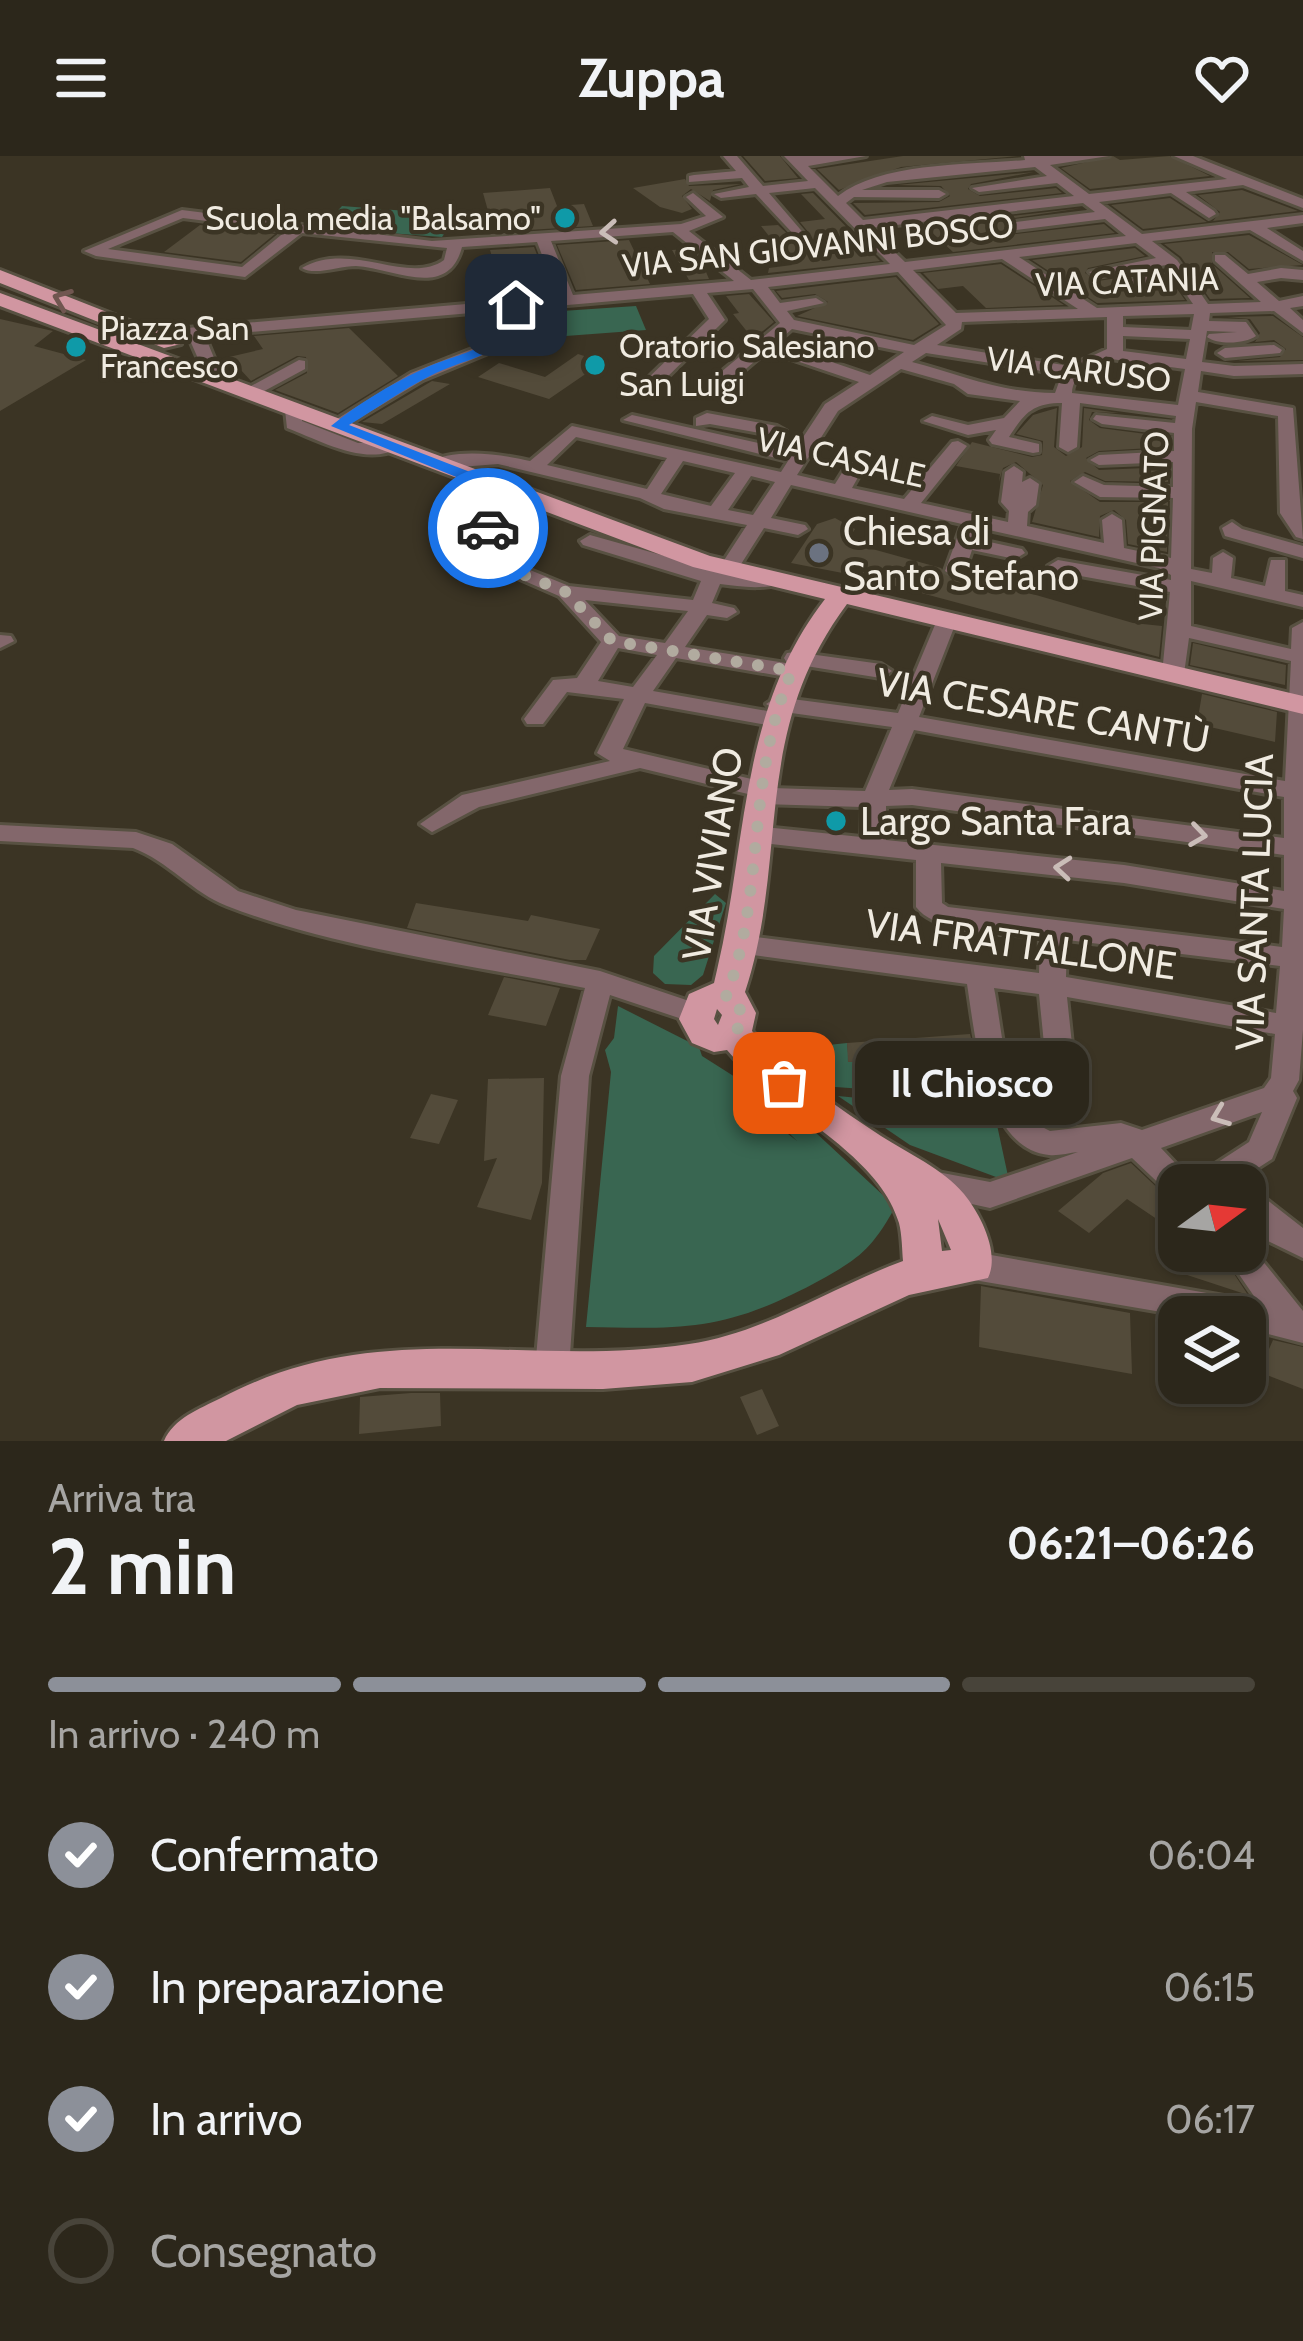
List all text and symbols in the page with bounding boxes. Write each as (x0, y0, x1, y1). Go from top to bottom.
icon: menu (48, 45, 114, 111)
text: Zuppa (578, 45, 725, 111)
icon: heart (1189, 45, 1255, 111)
place label: Scuola media "Balsamo" (205, 198, 541, 238)
marker: Scuola media "Balsamo" (552, 205, 578, 231)
street label: VIA SAN GIOVANNI BOSCO (621, 205, 1015, 285)
one-way arrow (599, 219, 618, 244)
pin (465, 254, 567, 356)
street label: VIA CATANIA (1035, 258, 1220, 304)
icon: home (483, 272, 549, 338)
one-way arrow (53, 288, 74, 313)
place label: Piazza San Francesco (100, 308, 249, 386)
place label: Oratorio Salesiano San Luigi (619, 326, 875, 404)
marker: Piazza San Francesco (63, 334, 89, 360)
street label: VIA CARUSO (985, 338, 1173, 400)
marker: Oratorio Salesiano San Luigi (582, 352, 608, 378)
street label: VIA CASALE (753, 418, 929, 496)
street label: VIA PIGNATO (1130, 430, 1176, 622)
courier (428, 468, 548, 588)
icon: car (455, 495, 521, 561)
place label: Chiesa di Santo Stefano (843, 507, 1079, 600)
marker: Chiesa di Santo Stefano (806, 540, 832, 566)
street label: VIA CESARE CANTÙ (873, 657, 1213, 763)
street label: VIA VIVIANO (671, 744, 753, 964)
street label: VIA SANTA LUCIA (1225, 753, 1283, 1051)
place label: Largo Santa Fara (860, 797, 1132, 845)
marker: Largo Santa Fara (823, 808, 849, 834)
one-way arrow (1188, 821, 1208, 847)
one-way arrow (1053, 856, 1072, 881)
street label: VIA FRATTALLONE (863, 898, 1179, 990)
pin (733, 1032, 835, 1134)
callout: Il Chiosco (856, 1041, 1090, 1125)
icon: bag (751, 1050, 817, 1116)
text: Il Chiosco (891, 1059, 1053, 1107)
one-way arrow (1211, 1102, 1232, 1127)
north arrow (1158, 1164, 1266, 1272)
map controls (1158, 1164, 1266, 1404)
button: layers (1158, 1296, 1266, 1404)
text: Arriva tra (48, 1474, 195, 1522)
text: 06:21–06:26 (1007, 1516, 1255, 1570)
text: 2 min (48, 1519, 236, 1614)
text: In arrivo · 240 m (48, 1710, 320, 1758)
icon: check (48, 1822, 114, 1888)
text: Confermato (150, 1828, 379, 1882)
text: 06:04 (1148, 1831, 1255, 1879)
icon: check (48, 1954, 114, 2020)
text: In preparazione (150, 1960, 444, 2014)
text: 06:15 (1164, 1963, 1255, 2011)
icon: check (48, 2086, 114, 2152)
text: In arrivo (150, 2092, 302, 2146)
text: 06:17 (1165, 2095, 1255, 2143)
text: Consegnato (150, 2224, 377, 2278)

